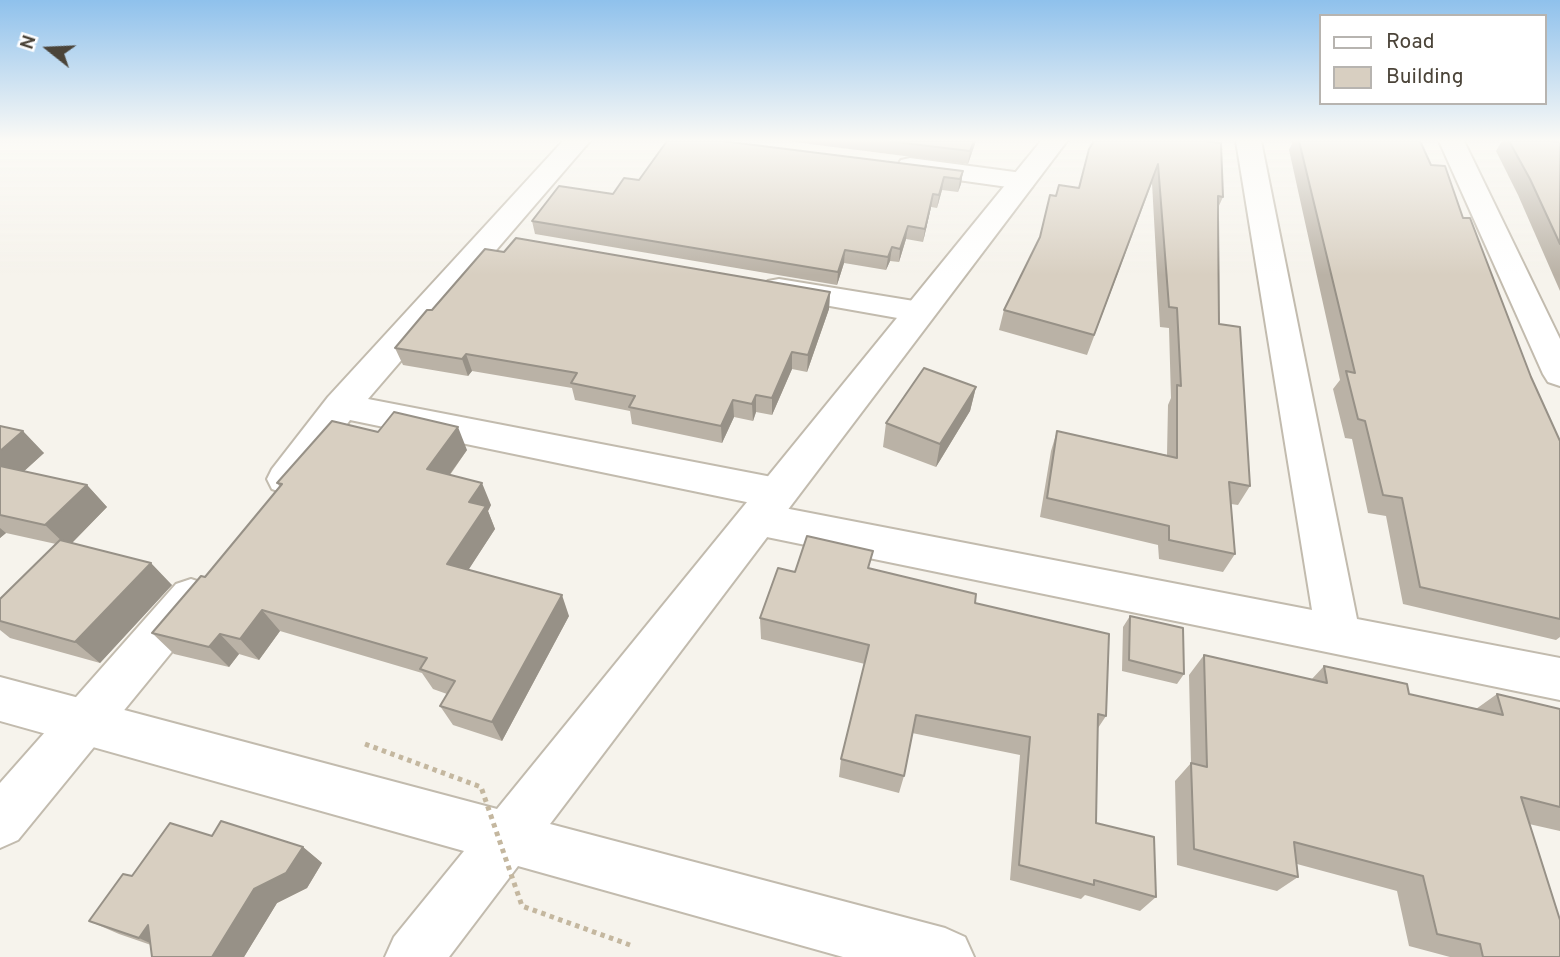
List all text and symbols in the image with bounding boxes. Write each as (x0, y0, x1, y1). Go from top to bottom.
north arrow (14, 14, 84, 84)
legend (1318, 14, 1546, 105)
text: Road (1386, 29, 1435, 56)
text: N (16, 32, 43, 53)
text: Building (1386, 64, 1464, 91)

